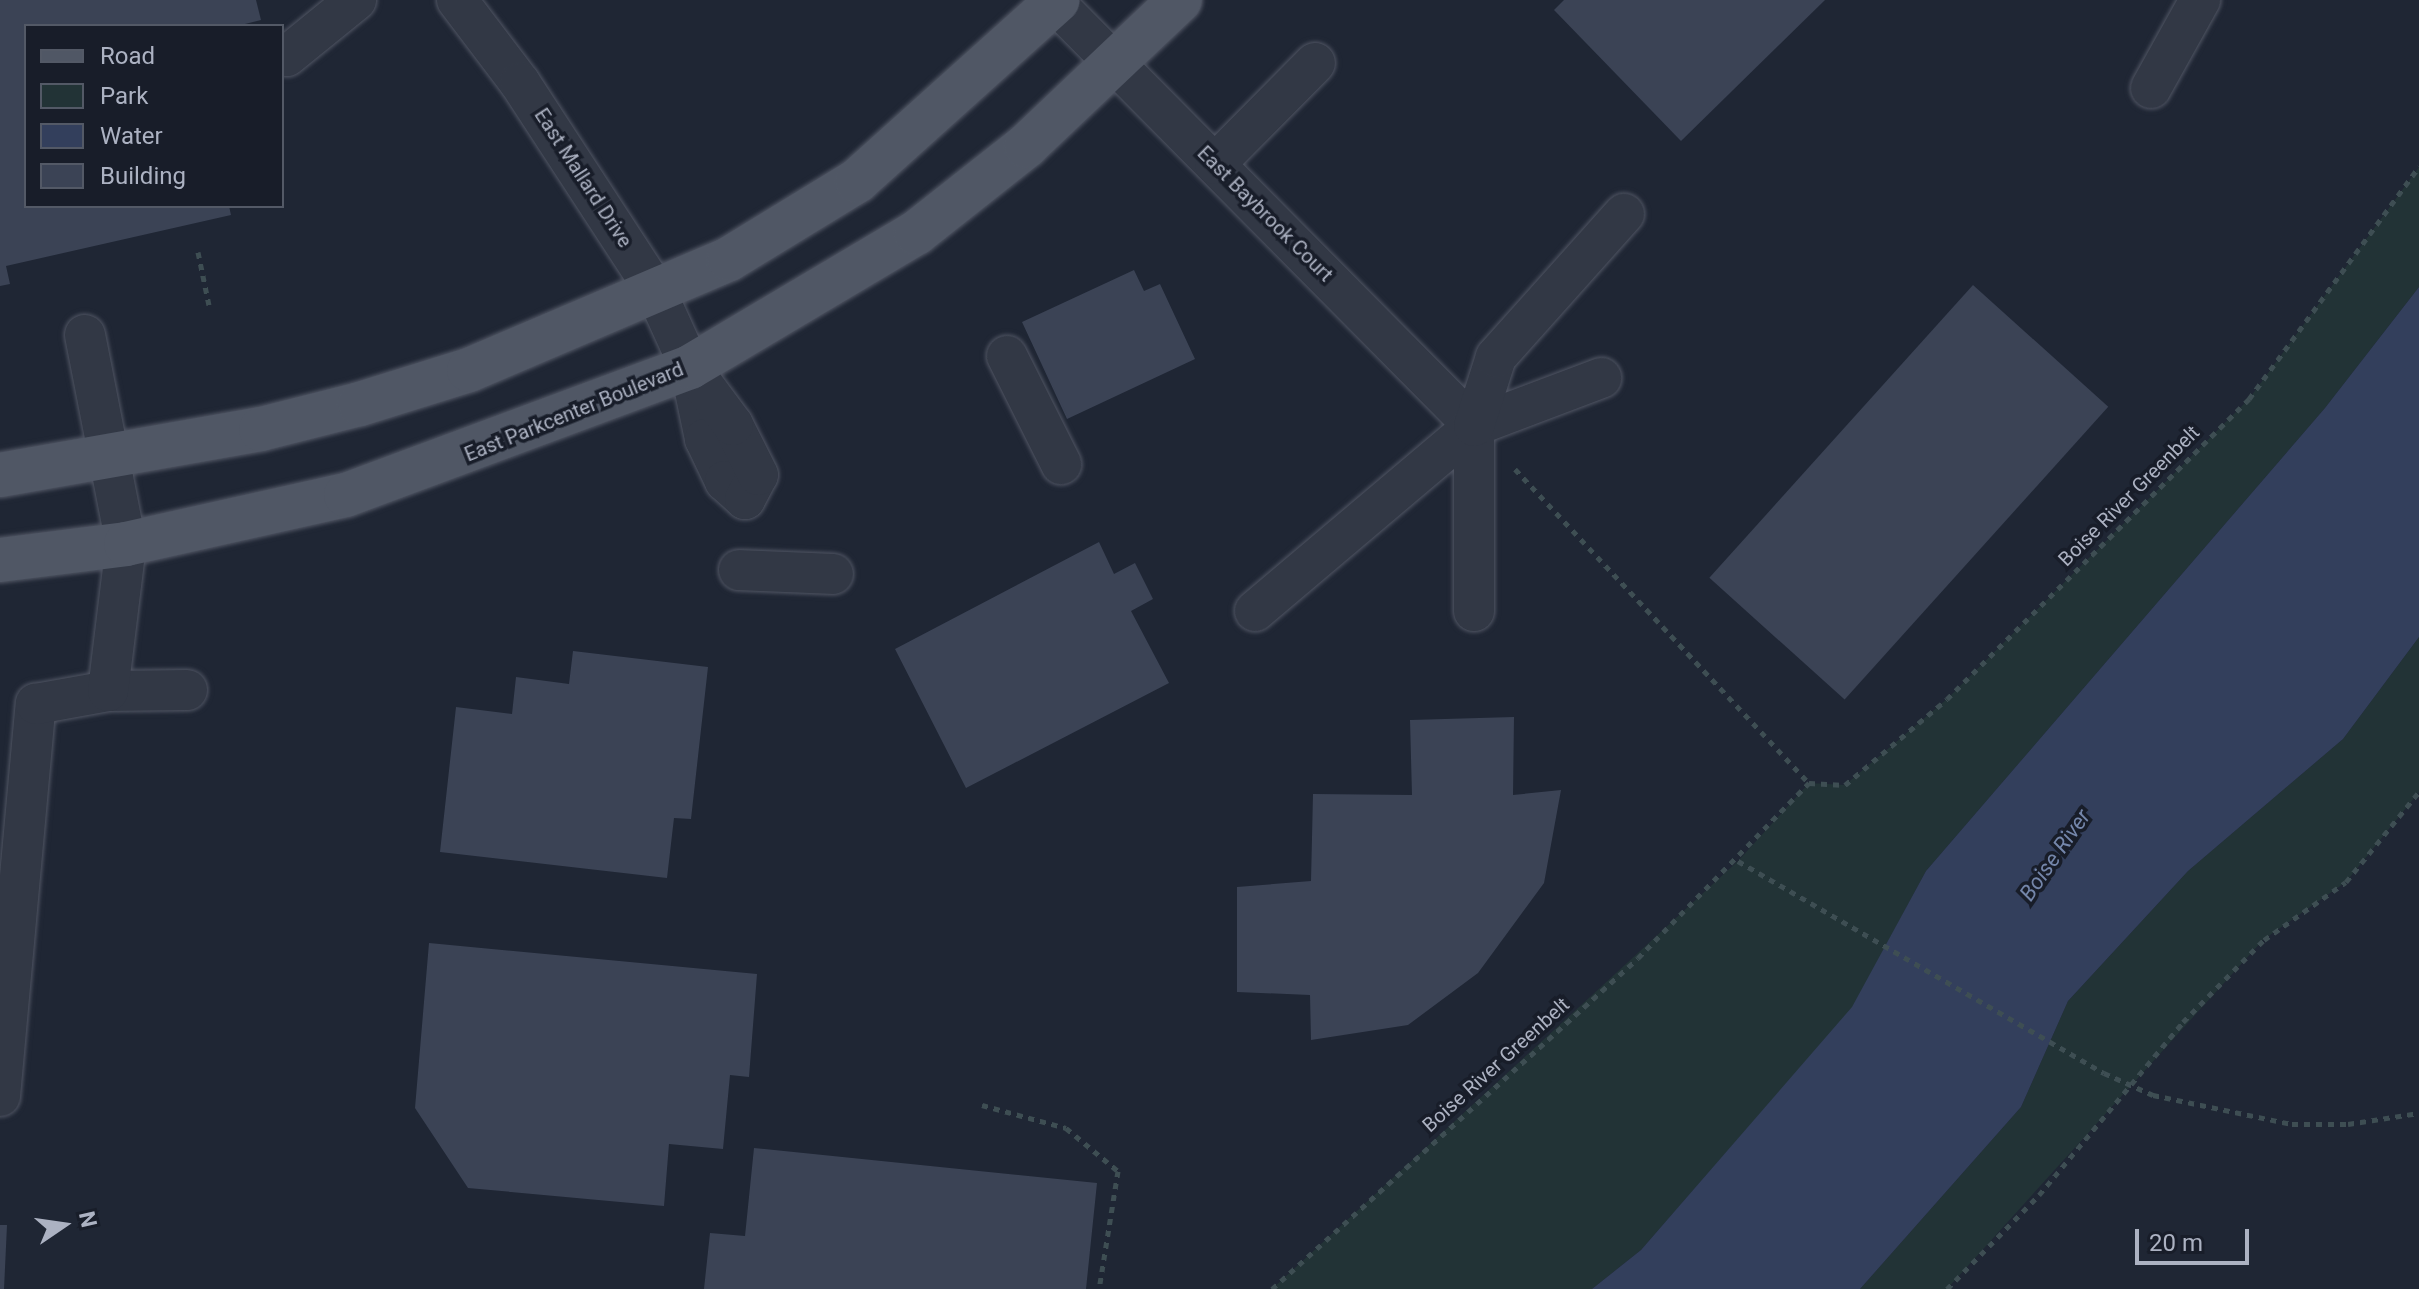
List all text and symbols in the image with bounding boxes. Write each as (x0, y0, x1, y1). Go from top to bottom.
legend (24, 24, 284, 208)
text: Road (100, 42, 155, 70)
text: Park (100, 82, 148, 110)
street label: East Mallard Drive (529, 104, 637, 252)
text: Water (100, 122, 163, 150)
street label: East Baybrook Court (1192, 141, 1338, 287)
text: Building (100, 162, 186, 190)
street label: East Parkcenter Boulevard (461, 357, 687, 467)
street label: Boise River Greenbelt (2054, 421, 2204, 571)
water label: Boise River (2014, 804, 2096, 906)
street label: Boise River Greenbelt (1418, 993, 1574, 1137)
north arrow (24, 1185, 104, 1265)
text: N (74, 1209, 102, 1230)
scale bar (2139, 1213, 2253, 1263)
text: 20 m (2149, 1229, 2203, 1257)

